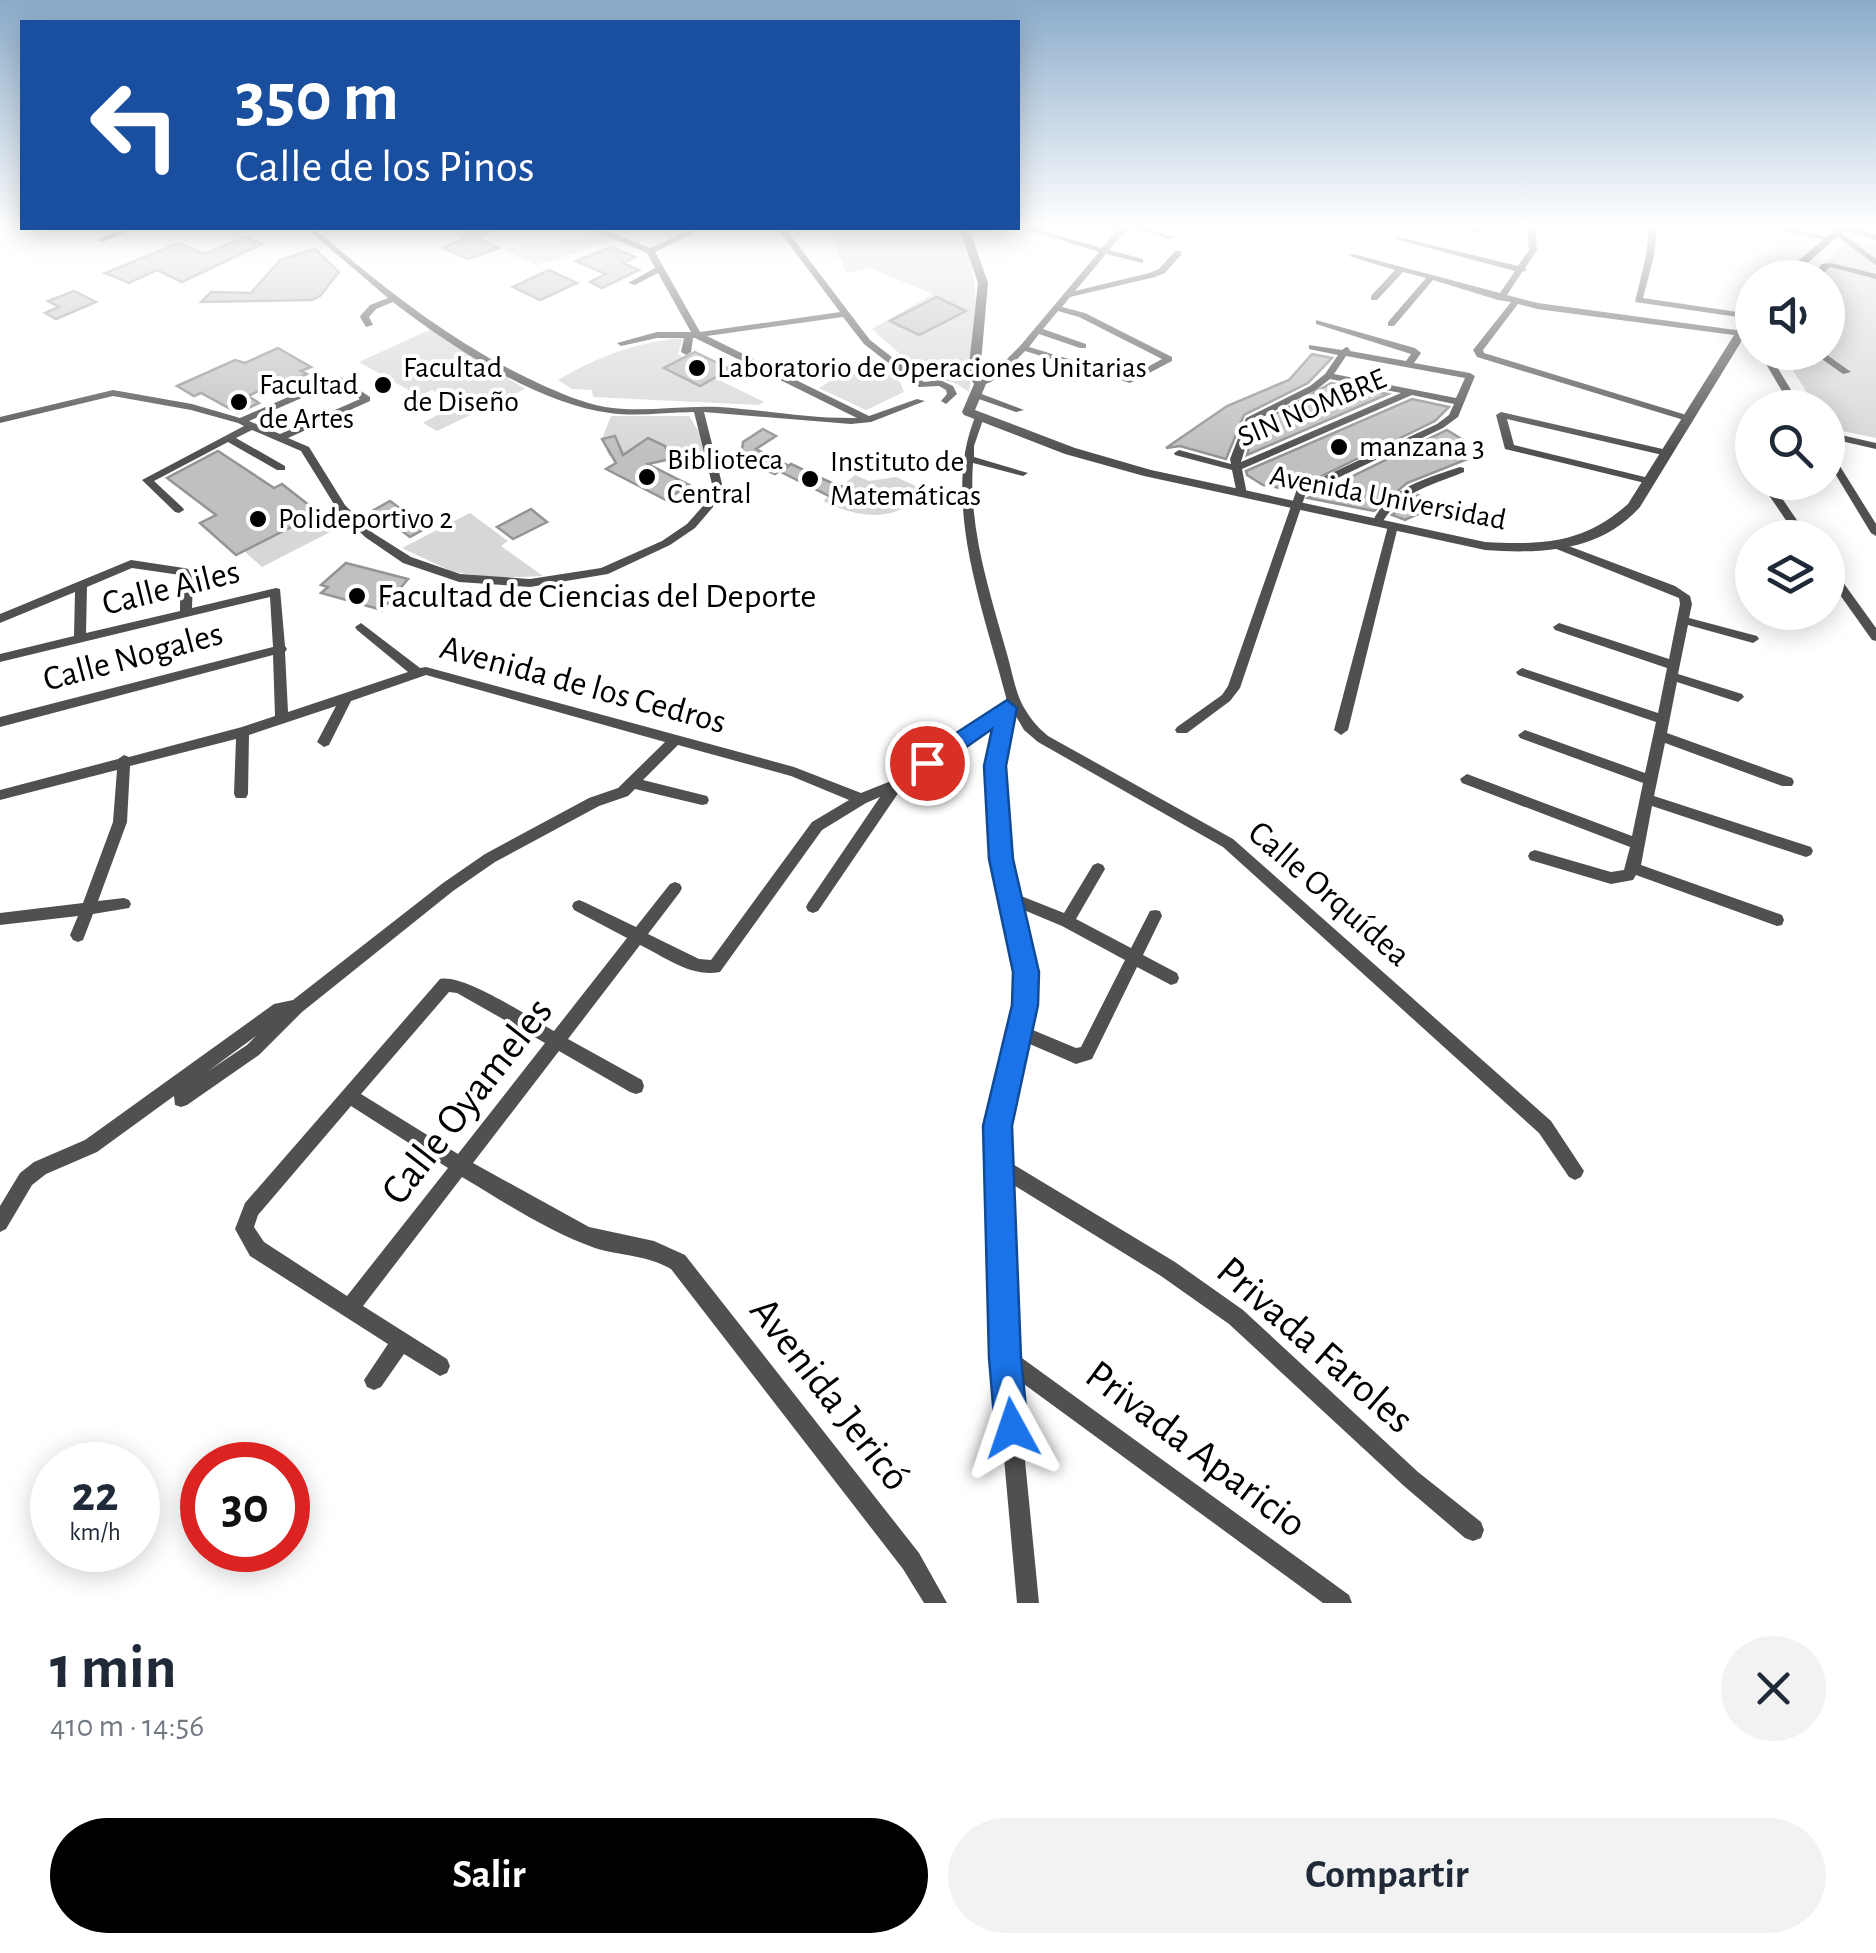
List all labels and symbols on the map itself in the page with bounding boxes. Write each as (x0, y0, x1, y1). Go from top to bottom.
place label: Facultad de Diseño (403, 353, 519, 417)
place label: Laboratorio de Operaciones Unitarias (717, 353, 1147, 383)
marker: Laboratorio de Operaciones Unitarias (686, 357, 708, 379)
street label: SIN NOMBRE (1234, 363, 1390, 453)
place label: Facultad de Artes (259, 370, 358, 434)
marker: Facultad de Diseño (372, 374, 394, 396)
marker: Facultad de Artes (228, 391, 250, 413)
place label: manzana 3 (1359, 432, 1485, 462)
marker: manzana 3 (1328, 436, 1350, 458)
place label: Biblioteca Central (667, 445, 783, 509)
place label: Instituto de Matemáticas (830, 447, 981, 511)
street label: Avenida Universidad (1267, 460, 1509, 536)
marker: Biblioteca Central (636, 466, 658, 488)
marker: Instituto de Matemáticas (799, 468, 821, 490)
place label: Polideportivo 2 (278, 504, 453, 534)
marker: Polideportivo 2 (247, 508, 269, 530)
street label: Calle Ailes (99, 554, 243, 622)
place label: Facultad de Ciencias del Deporte (377, 579, 816, 614)
marker: Facultad de Ciencias del Deporte (346, 585, 368, 607)
street label: Calle Nogales (39, 616, 227, 698)
street label: Avenida de los Cedros (436, 630, 730, 740)
pin (885, 721, 970, 806)
street label: Calle Orquídea (1241, 815, 1417, 973)
street label: Calle Oyameles (374, 990, 560, 1212)
street label: Privada Faroles (1209, 1249, 1421, 1441)
street label: Avenida Jericó (742, 1290, 918, 1498)
street label: Privada Aparicio (1078, 1353, 1314, 1545)
position arrow (960, 1376, 1064, 1480)
speed limit sign: 30 (180, 1442, 310, 1572)

